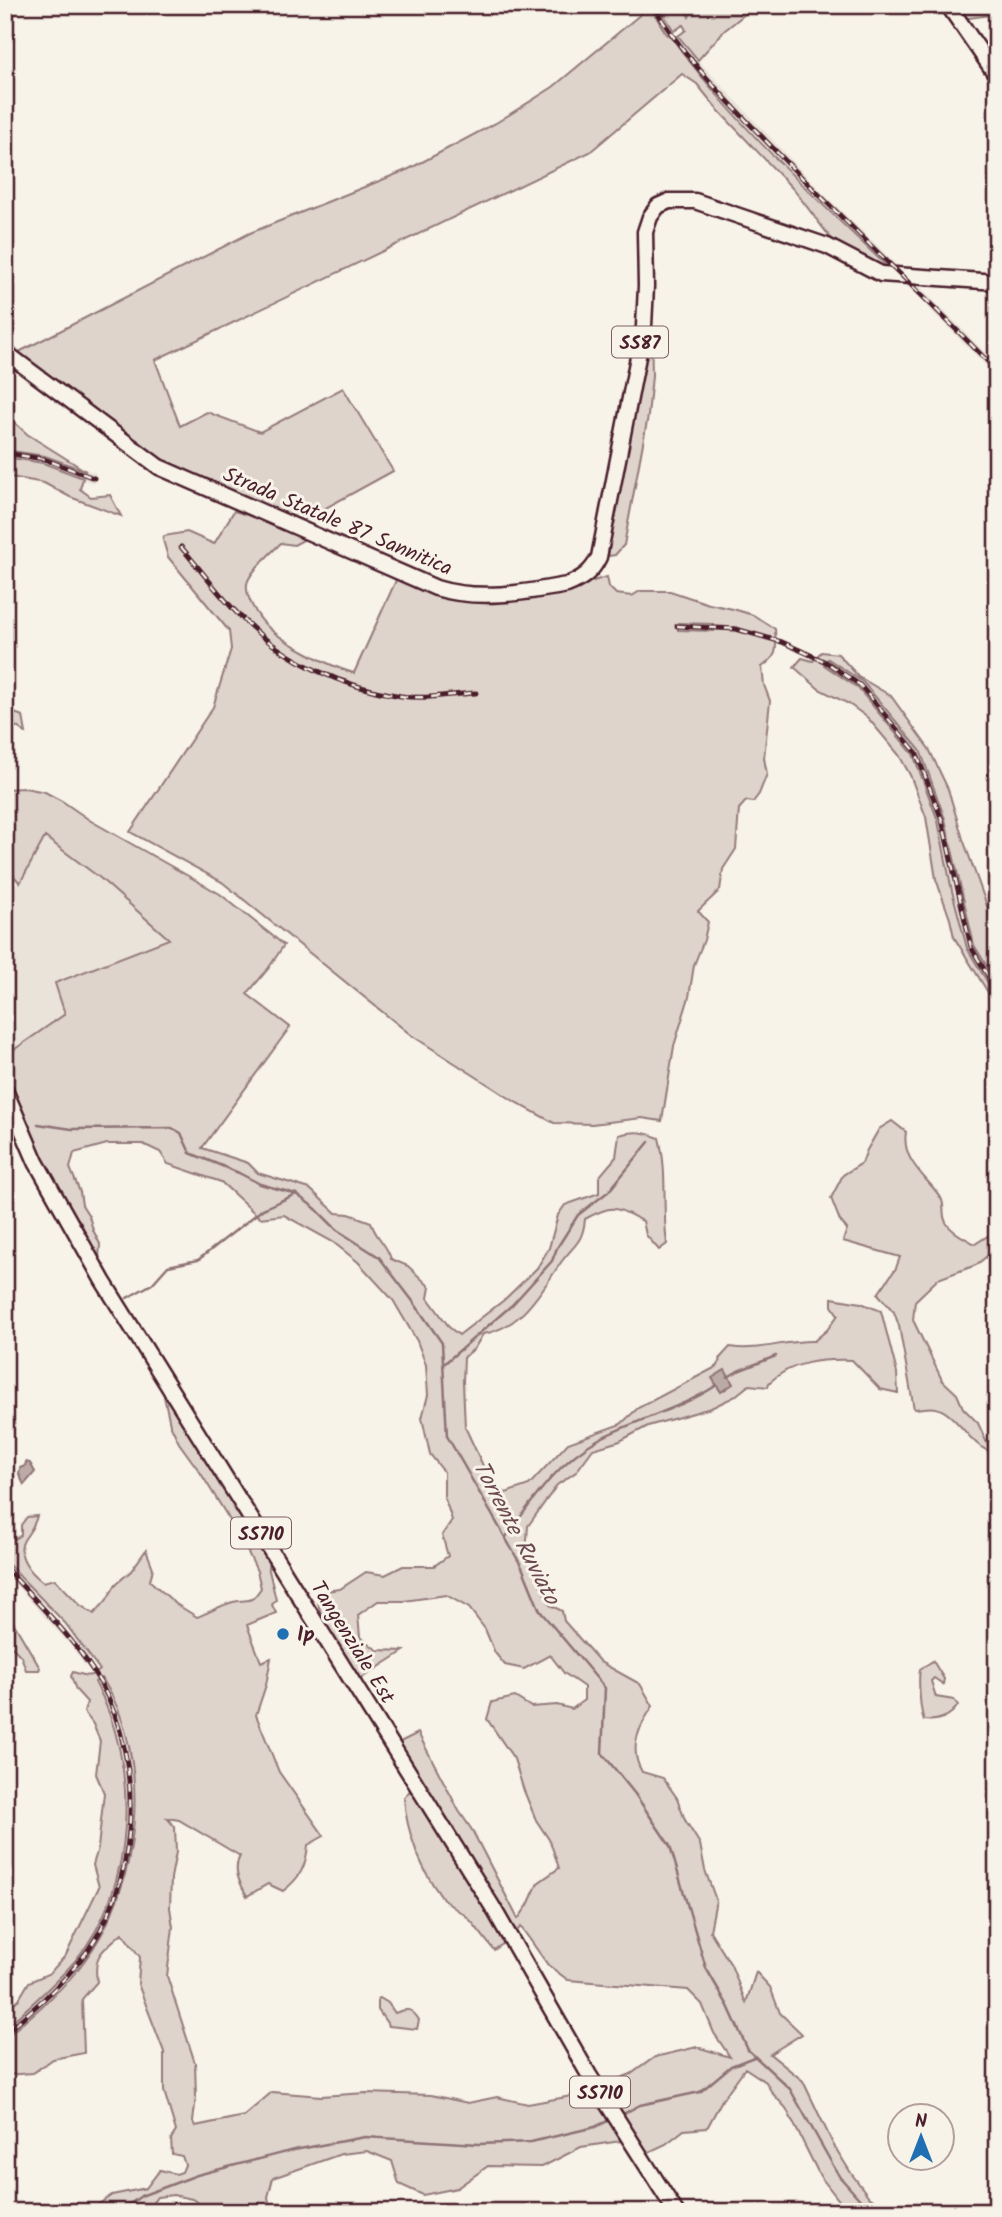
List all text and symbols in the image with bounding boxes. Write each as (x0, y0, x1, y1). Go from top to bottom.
road number: SS87 (612, 326, 668, 358)
street label: Strada Statale 87 Sannitica (218, 459, 457, 586)
water label: Torrente Ruviato (462, 1454, 569, 1613)
road number: SS710 (231, 1518, 291, 1548)
street label: Tangenziale Est (301, 1575, 403, 1711)
place label: Ip (297, 1619, 315, 1652)
marker: Ip (275, 1626, 291, 1642)
road number: SS710 (570, 2076, 630, 2108)
north arrow (886, 2102, 956, 2172)
text: N (915, 2107, 927, 2137)

